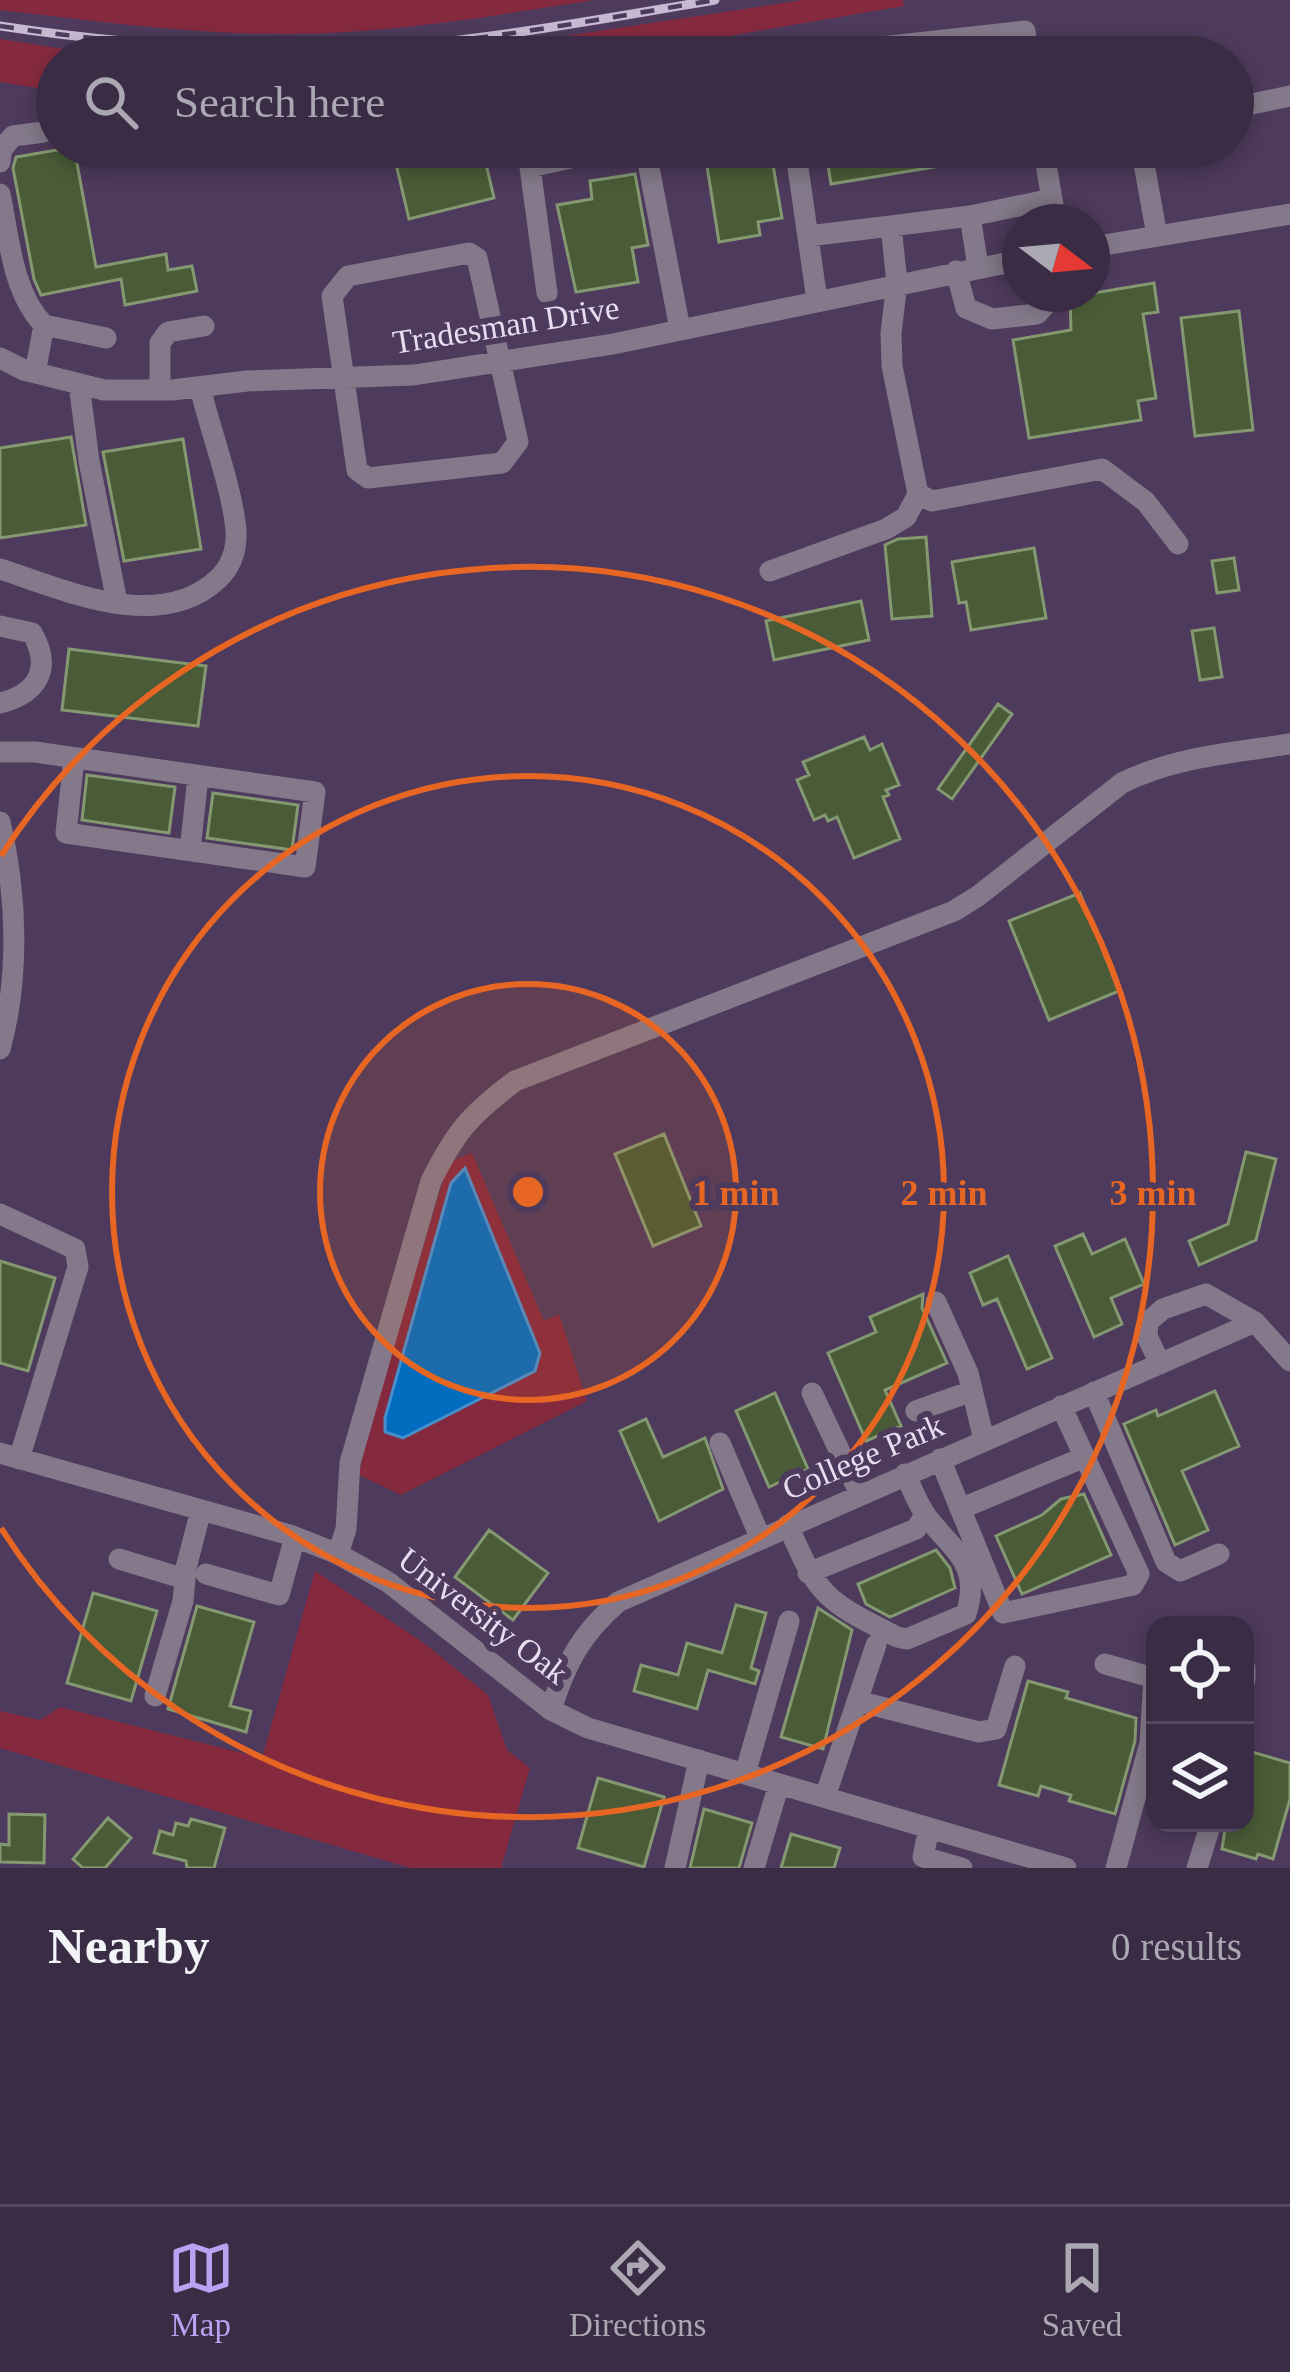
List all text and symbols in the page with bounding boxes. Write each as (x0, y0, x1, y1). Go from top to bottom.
search box (36, 36, 1254, 168)
icon: search (78, 69, 144, 135)
text: Search here (174, 77, 385, 127)
north arrow (1002, 204, 1110, 312)
street label: Tradesman Drive (390, 289, 622, 361)
centre of rings (507, 1171, 549, 1213)
text: 1 min (692, 1173, 780, 1213)
text: 2 min (900, 1173, 988, 1213)
text: 3 min (1109, 1173, 1197, 1213)
street label: College Park (777, 1407, 949, 1507)
street label: University Oak (391, 1541, 575, 1692)
map controls (1146, 1616, 1254, 1832)
button: locate (1146, 1616, 1254, 1724)
button: layers (1146, 1724, 1254, 1832)
text: Nearby (48, 1918, 209, 1974)
text: 0 results (1111, 1925, 1242, 1968)
tab: Map (168, 2235, 234, 2344)
tab: Directions (569, 2235, 706, 2344)
tab: Saved (1042, 2235, 1122, 2344)

